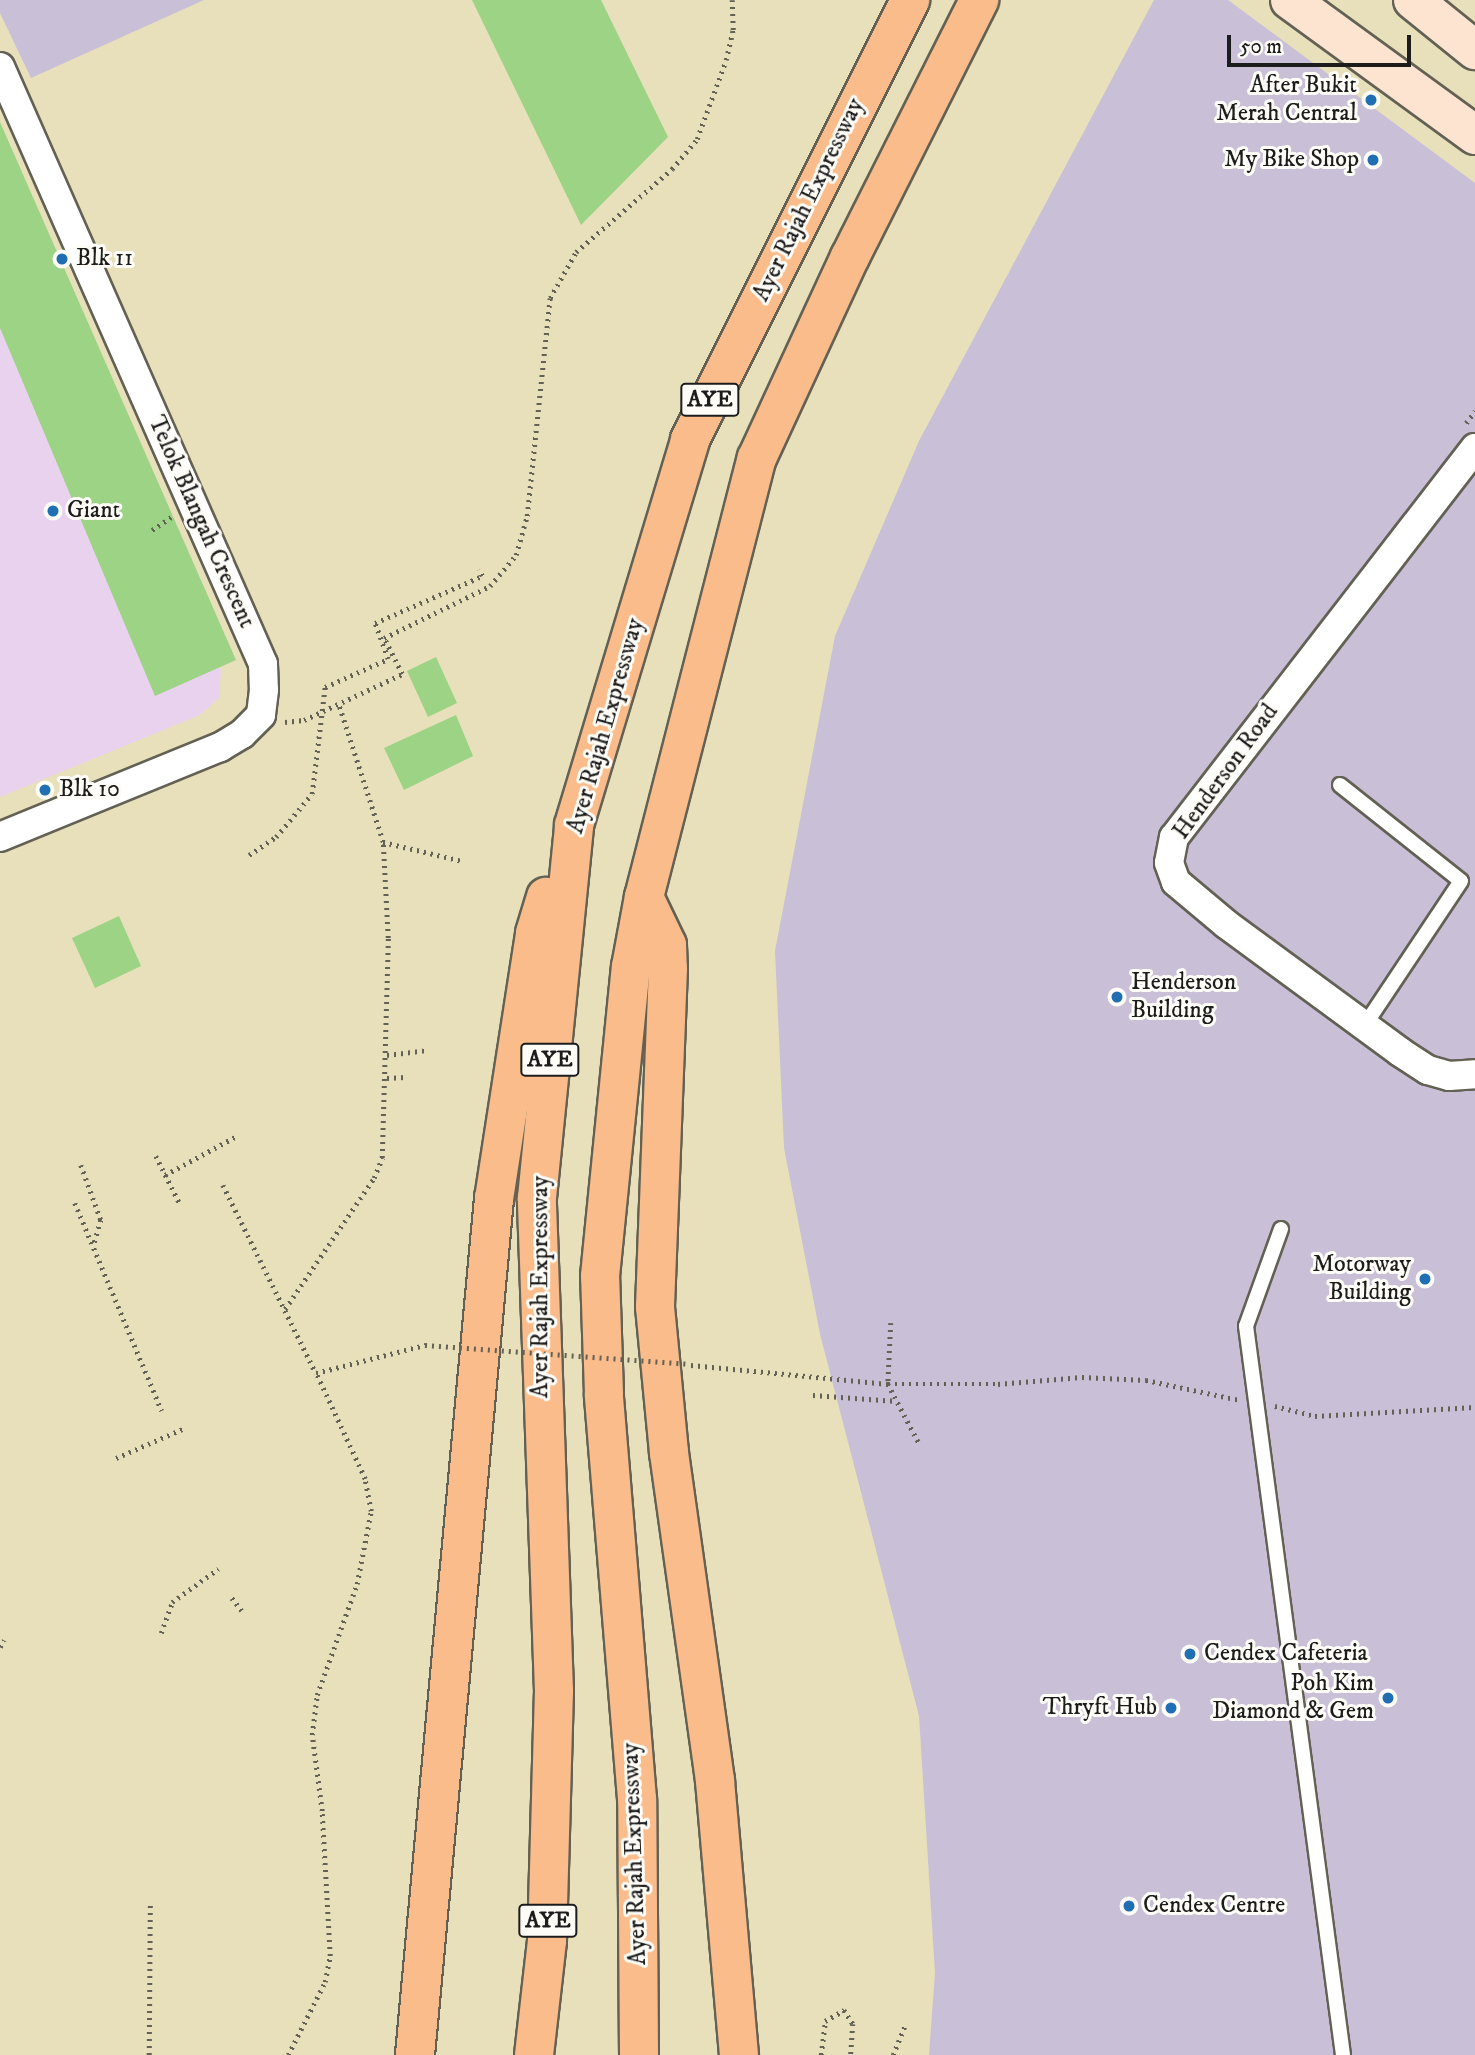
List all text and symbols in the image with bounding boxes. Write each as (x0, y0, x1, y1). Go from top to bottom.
scale bar (1230, 21, 1414, 65)
text: 50 m (1240, 34, 1282, 60)
place label: After Bukit Merah Central (1216, 72, 1357, 128)
marker: After Bukit Merah Central (1363, 92, 1379, 108)
street label: Ayer Rajah Expressway (747, 94, 871, 306)
place label: My Bike Shop (1224, 146, 1359, 174)
marker: My Bike Shop (1365, 152, 1381, 168)
place label: Blk 11 (76, 245, 133, 273)
marker: Blk 11 (54, 251, 70, 267)
road number: AYE (680, 380, 740, 420)
street label: Telok Blangah Crescent (141, 411, 261, 633)
place label: Giant (67, 497, 120, 525)
marker: Giant (45, 503, 61, 519)
street label: Ayer Rajah Expressway (561, 615, 651, 837)
street label: Henderson Road (1167, 699, 1285, 845)
place label: Blk 10 (59, 776, 120, 804)
marker: Blk 10 (37, 782, 53, 798)
place label: Henderson Building (1131, 969, 1236, 1025)
marker: Henderson Building (1109, 989, 1125, 1005)
road number: AYE (520, 1040, 580, 1079)
street label: Ayer Rajah Expressway (527, 1176, 555, 1398)
place label: Motorway Building (1313, 1251, 1411, 1307)
marker: Motorway Building (1417, 1271, 1433, 1287)
place label: Cendex Cafeteria (1204, 1640, 1368, 1668)
marker: Cendex Cafeteria (1182, 1646, 1198, 1662)
place label: Poh Kim Diamond & Gem (1212, 1670, 1374, 1726)
marker: Poh Kim Diamond & Gem (1380, 1690, 1396, 1706)
place label: Thryft Hub (1043, 1694, 1157, 1722)
marker: Thryft Hub (1163, 1700, 1179, 1716)
street label: Ayer Rajah Expressway (617, 1742, 653, 1966)
place label: Cendex Centre (1143, 1892, 1285, 1920)
marker: Cendex Centre (1121, 1898, 1137, 1914)
road number: AYE (518, 1902, 578, 1940)

